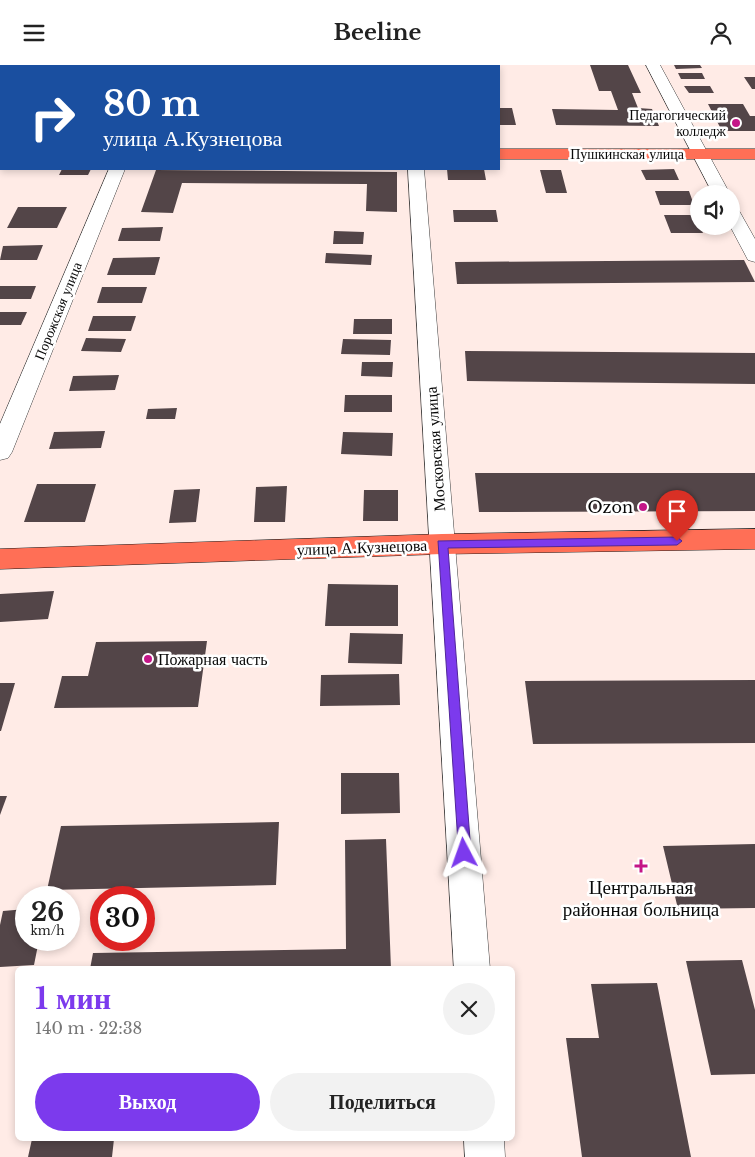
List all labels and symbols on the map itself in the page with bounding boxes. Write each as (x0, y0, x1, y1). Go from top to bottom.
place label: Педагогический колледж (629, 106, 726, 140)
marker: Педагогический колледж (730, 117, 742, 129)
street label: Пушкинская улица (570, 145, 685, 163)
street label: Порожская улица (30, 259, 86, 363)
street label: Московская улица (421, 386, 449, 512)
pin (656, 490, 698, 541)
place label: Ozon (588, 497, 633, 517)
marker: Ozon (637, 501, 649, 513)
street label: улица А.Кузнецова (297, 535, 427, 559)
place label: Пожарная часть (158, 649, 267, 669)
marker: Пожарная часть (142, 653, 154, 665)
position arrow (437, 826, 489, 878)
marker: Центральная районная больница (634, 859, 648, 873)
place label: Центральная районная больница (563, 876, 720, 921)
speed limit sign: 30 (90, 886, 155, 951)

